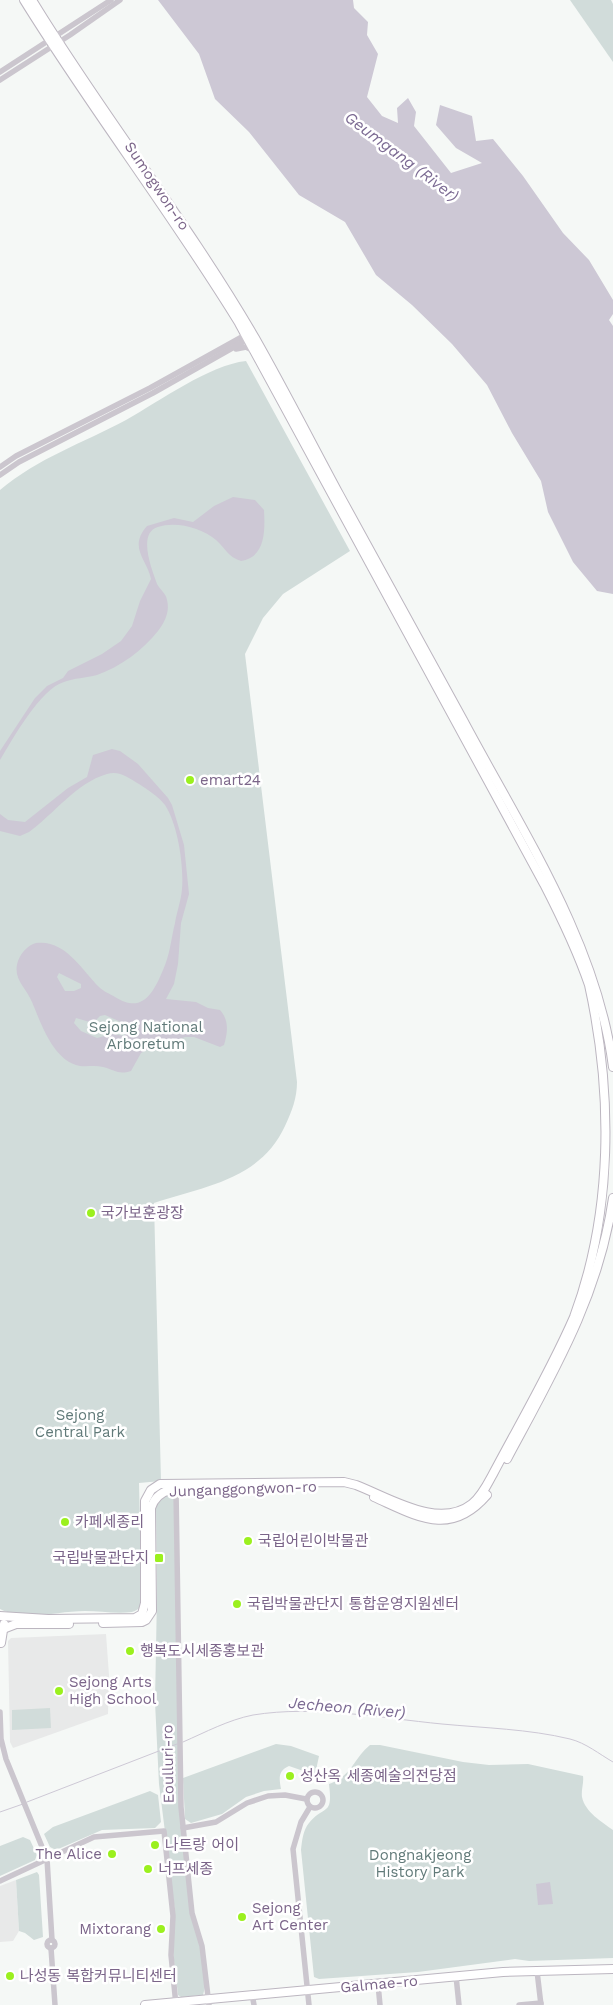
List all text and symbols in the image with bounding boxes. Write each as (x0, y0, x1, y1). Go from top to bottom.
water label: Geumgang (River) (341, 107, 462, 205)
street label: Sumogwon-ro (121, 138, 193, 234)
place label: emart24 (200, 771, 261, 789)
marker: emart24 (184, 774, 196, 786)
park label: Sejong National Arboretum (89, 1018, 204, 1053)
place label: 국가보훈광장 (101, 1204, 184, 1222)
marker: 국가보훈광장 (85, 1207, 97, 1219)
park label: Sejong Central Park (35, 1406, 126, 1441)
street label: Junganggongwon-ro (169, 1477, 317, 1501)
place label: 카페세종리 (75, 1513, 144, 1531)
marker: 카페세종리 (59, 1516, 71, 1528)
place label: 국립어린이박물관 (258, 1532, 369, 1550)
marker: 국립어린이박물관 (242, 1535, 254, 1547)
place label: 국립박물관단지 (52, 1549, 149, 1567)
marker: 국립박물관단지 (153, 1552, 165, 1564)
place label: 국립박물관단지 통합운영지원센터 (247, 1595, 459, 1613)
marker: 국립박물관단지 통합운영지원센터 (231, 1598, 243, 1610)
place label: 행복도시세종홍보관 (140, 1642, 264, 1660)
marker: 행복도시세종홍보관 (124, 1645, 136, 1657)
place label: Sejong Arts High School (69, 1673, 157, 1708)
marker: Sejong Arts High School (53, 1685, 65, 1697)
water label: Jecheon (River) (288, 1693, 406, 1722)
street label: Eoulluri-ro (158, 1725, 178, 1803)
place label: 성산옥 세종예술의전당점 (300, 1767, 457, 1785)
marker: 성산옥 세종예술의전당점 (284, 1770, 296, 1782)
place label: 나트랑 어이 (165, 1836, 239, 1854)
marker: 나트랑 어이 (149, 1839, 161, 1851)
place label: The Alice (35, 1845, 102, 1863)
park label: Dongnakjeong History Park (369, 1846, 471, 1881)
marker: The Alice (106, 1848, 118, 1860)
place label: 너프세종 (158, 1860, 213, 1878)
marker: 너프세종 (142, 1863, 154, 1875)
place label: Sejong Art Center (252, 1899, 328, 1934)
marker: Sejong Art Center (236, 1911, 248, 1923)
place label: Mixtorang (79, 1920, 151, 1938)
marker: Mixtorang (155, 1923, 167, 1935)
place label: 나성동 복합커뮤니티센터 (20, 1967, 177, 1985)
marker: 나성동 복합커뮤니티센터 (4, 1970, 16, 1982)
street label: Galmae-ro (339, 1972, 419, 1996)

